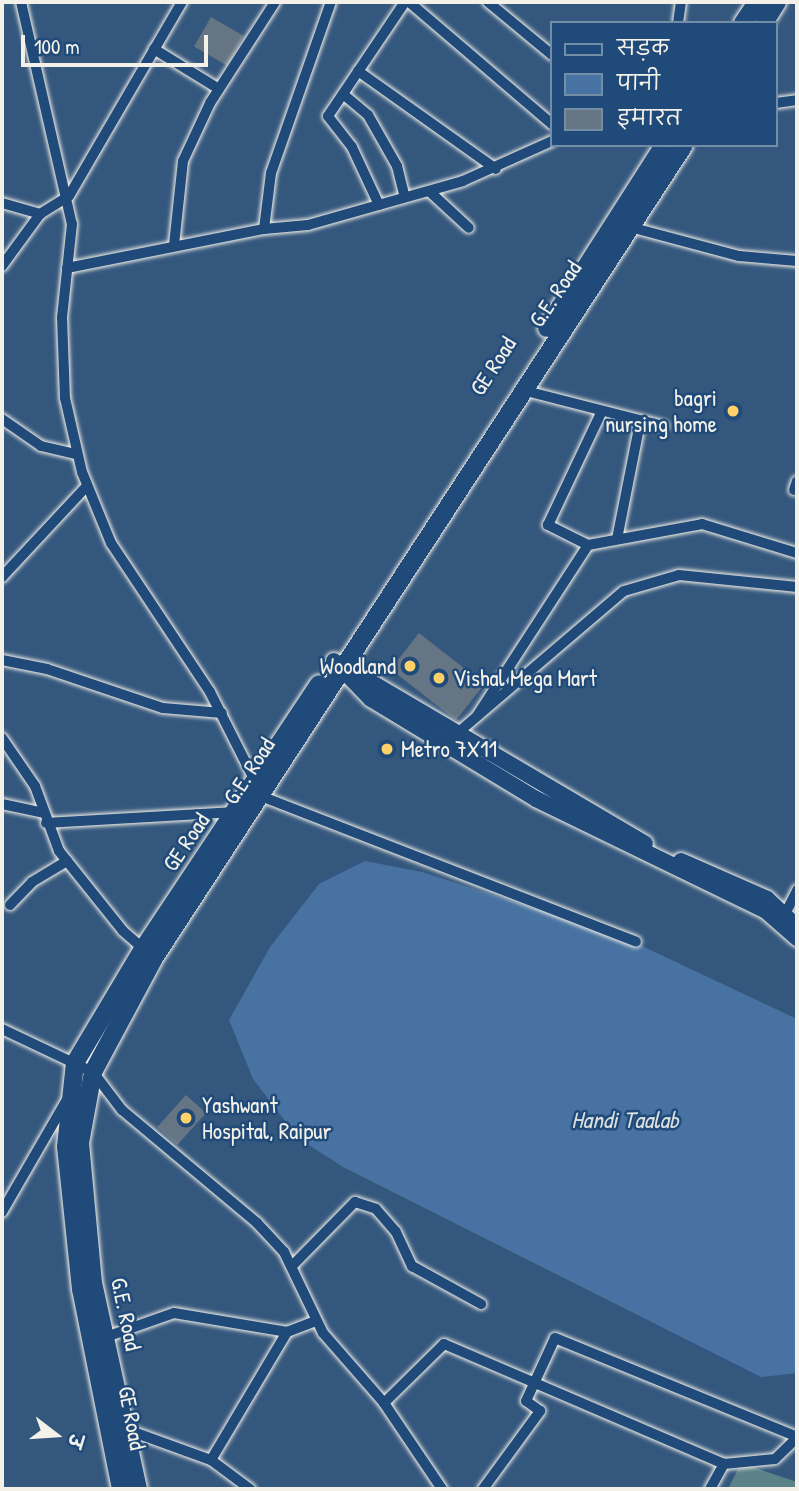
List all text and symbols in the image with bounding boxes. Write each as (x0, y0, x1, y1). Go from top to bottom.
scale bar (24, 21, 212, 65)
legend (550, 21, 778, 147)
text: 100 m (34, 32, 80, 61)
text: सड़क (617, 33, 669, 62)
text: पानी (617, 68, 660, 97)
text: इमारत (617, 103, 681, 132)
street label: G.E. Road (523, 256, 587, 332)
street label: GE Road (464, 332, 522, 400)
place label: bagri nursing home (605, 384, 717, 438)
marker: bagri nursing home (723, 401, 743, 421)
place label: Woodland (320, 652, 396, 680)
marker: Woodland (402, 658, 418, 674)
place label: Vishal Mega Mart (453, 664, 597, 692)
marker: Vishal Mega Mart (431, 670, 447, 686)
street label: G.E. Road (217, 732, 281, 810)
place label: Metro 7X11 (401, 735, 497, 763)
marker: Metro 7X11 (379, 741, 395, 757)
street label: GE Road (157, 808, 215, 876)
place label: Yashwant Hospital, Raipur (202, 1091, 331, 1145)
water label: Handi Taalab (571, 1106, 679, 1134)
marker: Yashwant Hospital, Raipur (176, 1108, 196, 1128)
street label: G.E. Road (105, 1275, 147, 1353)
street label: GE Road (112, 1384, 152, 1452)
north arrow (21, 1400, 91, 1470)
text: उ (62, 1431, 90, 1451)

